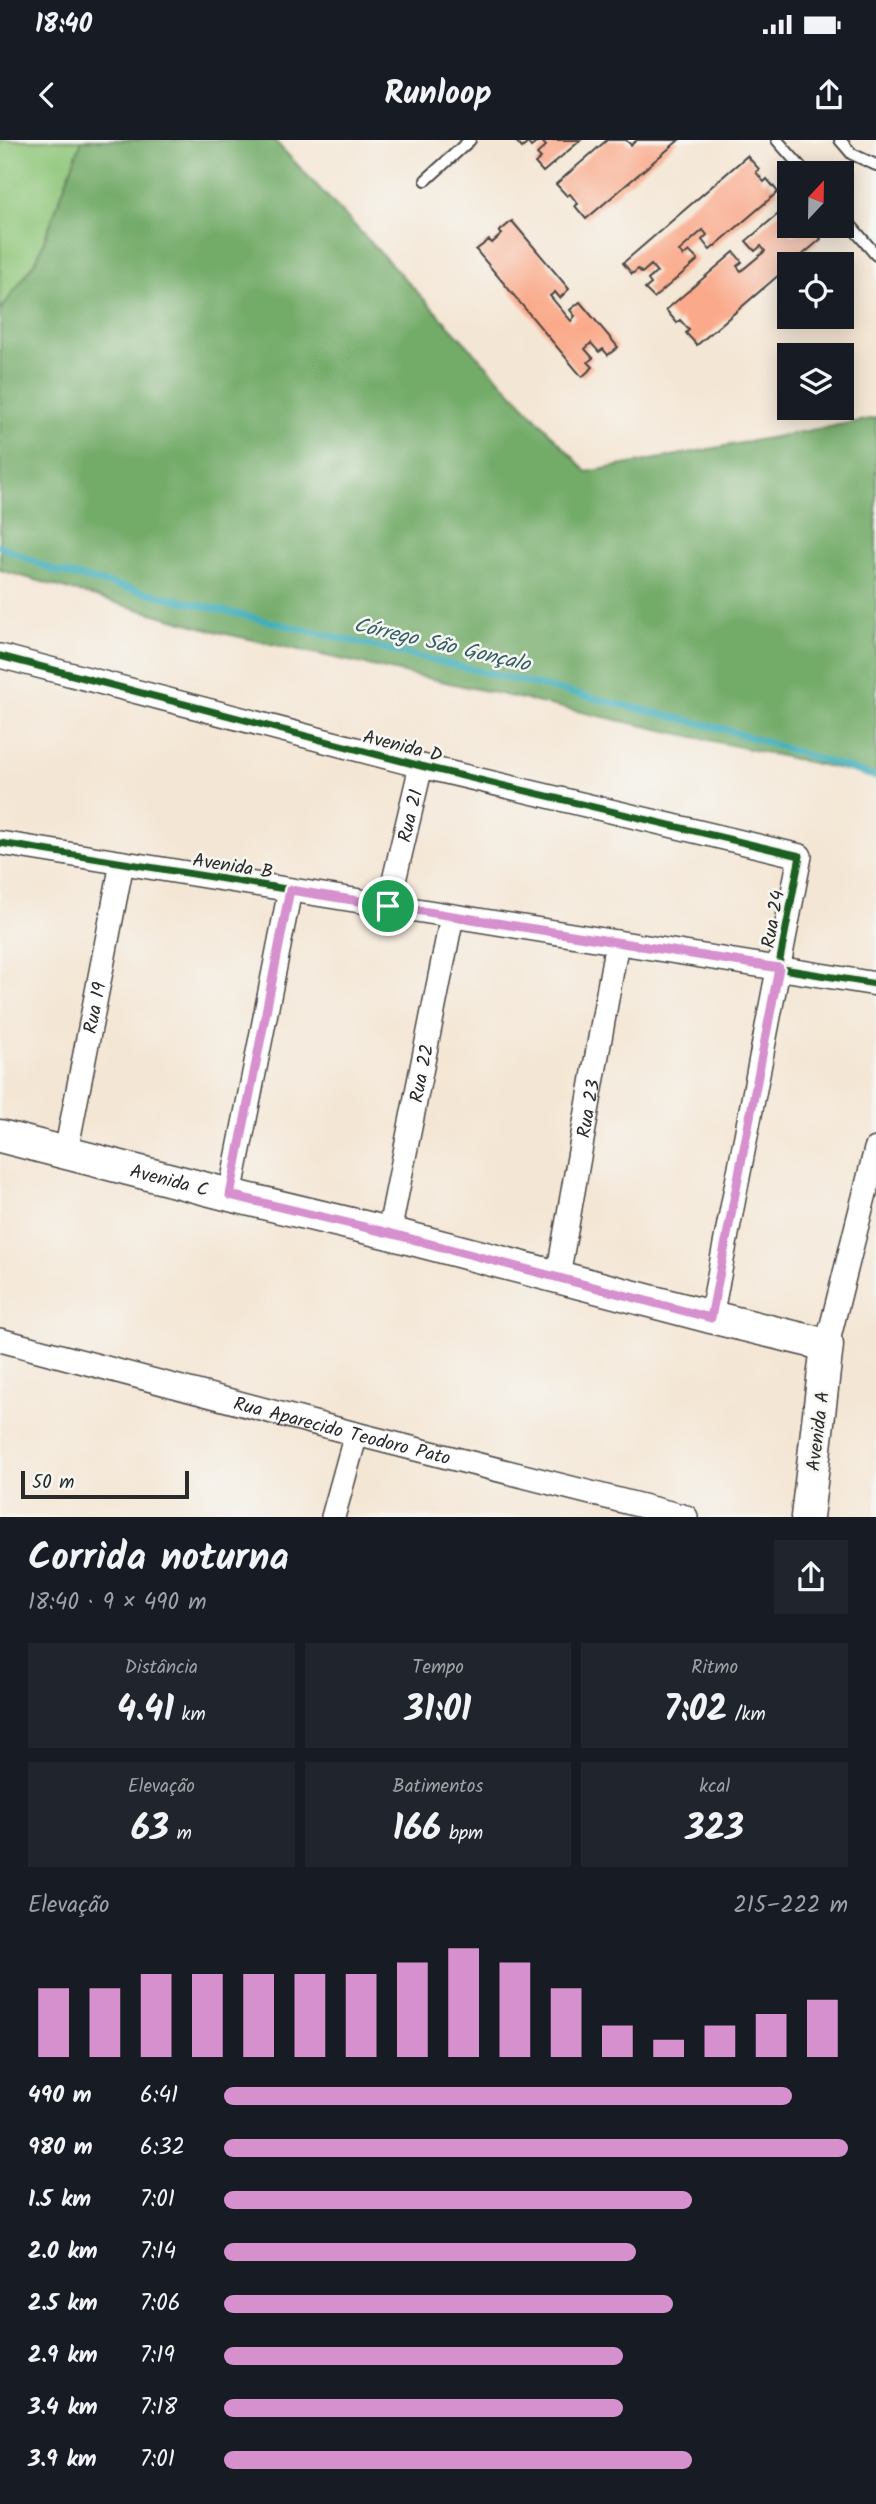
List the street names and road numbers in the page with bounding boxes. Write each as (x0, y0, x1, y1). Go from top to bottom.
street label: Avenida D (360, 723, 445, 771)
street label: Rua 21 (391, 786, 432, 846)
street label: Avenida B (190, 846, 275, 888)
street label: Rua 24 (754, 888, 794, 951)
street label: Rua 19 (76, 980, 116, 1036)
street label: Rua 22 (402, 1042, 443, 1105)
street label: Rua 23 (570, 1077, 609, 1140)
street label: Avenida C (126, 1157, 212, 1206)
street label: Rua Aparecido Teodoro Pato (230, 1389, 454, 1474)
street label: Avenida A (799, 1390, 839, 1473)

